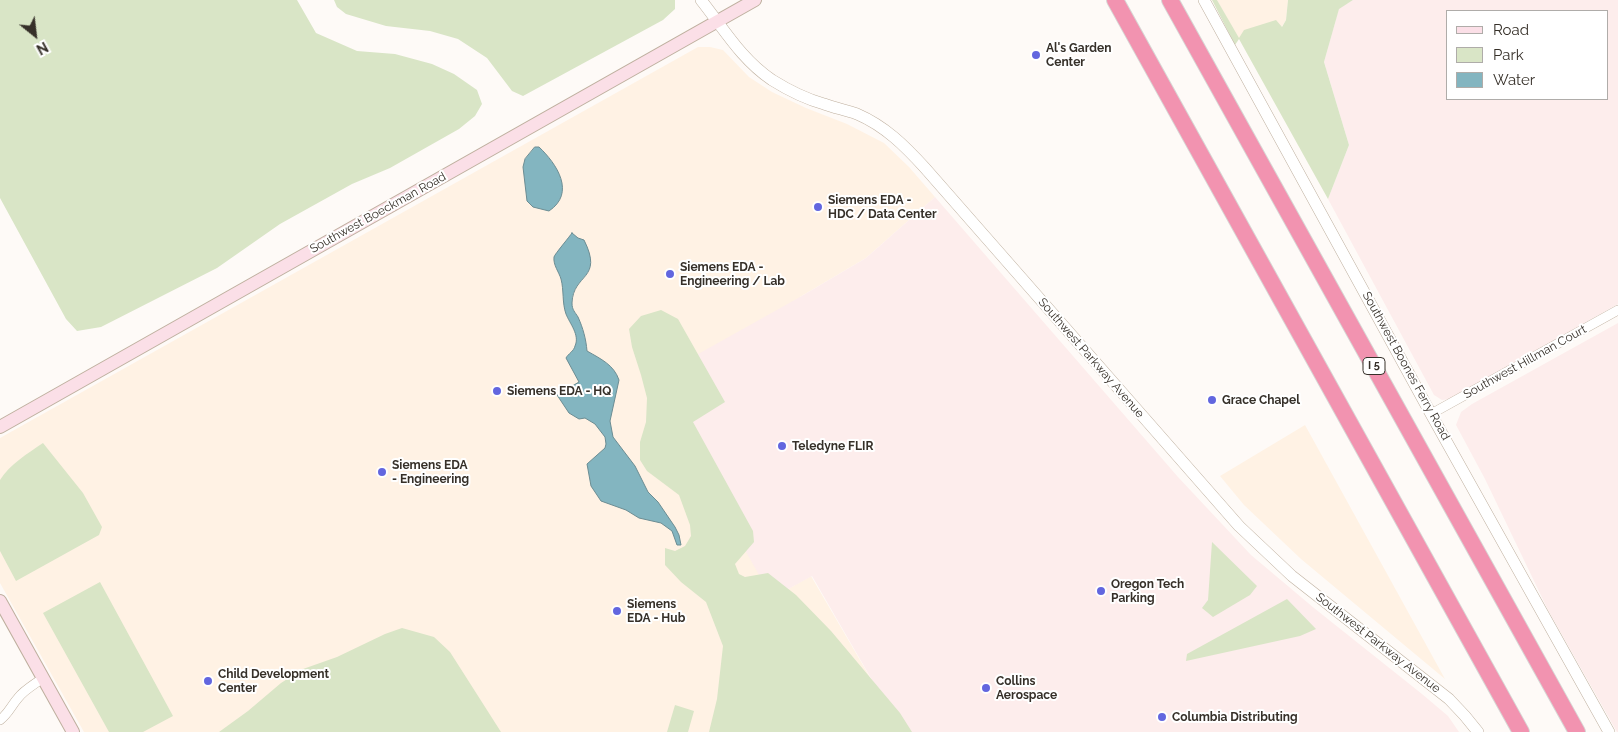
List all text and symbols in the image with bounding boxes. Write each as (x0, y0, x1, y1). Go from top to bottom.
north arrow (10, 10, 60, 60)
legend (1446, 10, 1608, 100)
text: Road (1493, 21, 1529, 39)
text: N (34, 39, 51, 58)
place label: Al's Garden Center (1046, 41, 1111, 69)
text: Park (1493, 46, 1524, 64)
marker: Al's Garden Center (1030, 49, 1042, 61)
text: Water (1493, 71, 1535, 89)
street label: Southwest Boeckman Road (307, 170, 449, 256)
place label: Siemens EDA - HDC / Data Center (828, 193, 937, 221)
marker: Siemens EDA - HDC / Data Center (812, 201, 824, 213)
place label: Siemens EDA - Engineering / Lab (680, 260, 785, 288)
marker: Siemens EDA - Engineering / Lab (664, 268, 676, 280)
street label: Southwest Boones Ferry Road (1359, 289, 1453, 443)
street label: Southwest Parkway Avenue (1035, 295, 1147, 421)
street label: Southwest Hillman Court (1461, 322, 1589, 402)
road number: I 5 (1363, 358, 1385, 374)
place label: Siemens EDA - HQ (507, 384, 611, 398)
marker: Siemens EDA - HQ (491, 385, 503, 397)
place label: Grace Chapel (1222, 393, 1300, 407)
marker: Grace Chapel (1206, 394, 1218, 406)
place label: Teledyne FLIR (792, 439, 873, 453)
marker: Teledyne FLIR (776, 440, 788, 452)
place label: Siemens EDA - Engineering (392, 458, 469, 486)
marker: Siemens EDA - Engineering (376, 466, 388, 478)
place label: Oregon Tech Parking (1111, 577, 1184, 605)
marker: Oregon Tech Parking (1095, 585, 1107, 597)
street label: Southwest Parkway Avenue (1313, 590, 1443, 696)
place label: Siemens EDA - Hub (627, 597, 685, 625)
marker: Siemens EDA - Hub (611, 605, 623, 617)
place label: Child Development Center (218, 667, 329, 695)
place label: Collins Aerospace (996, 674, 1057, 702)
marker: Child Development Center (202, 675, 214, 687)
marker: Collins Aerospace (980, 682, 992, 694)
place label: Columbia Distributing (1172, 710, 1298, 724)
marker: Columbia Distributing (1156, 711, 1168, 723)

